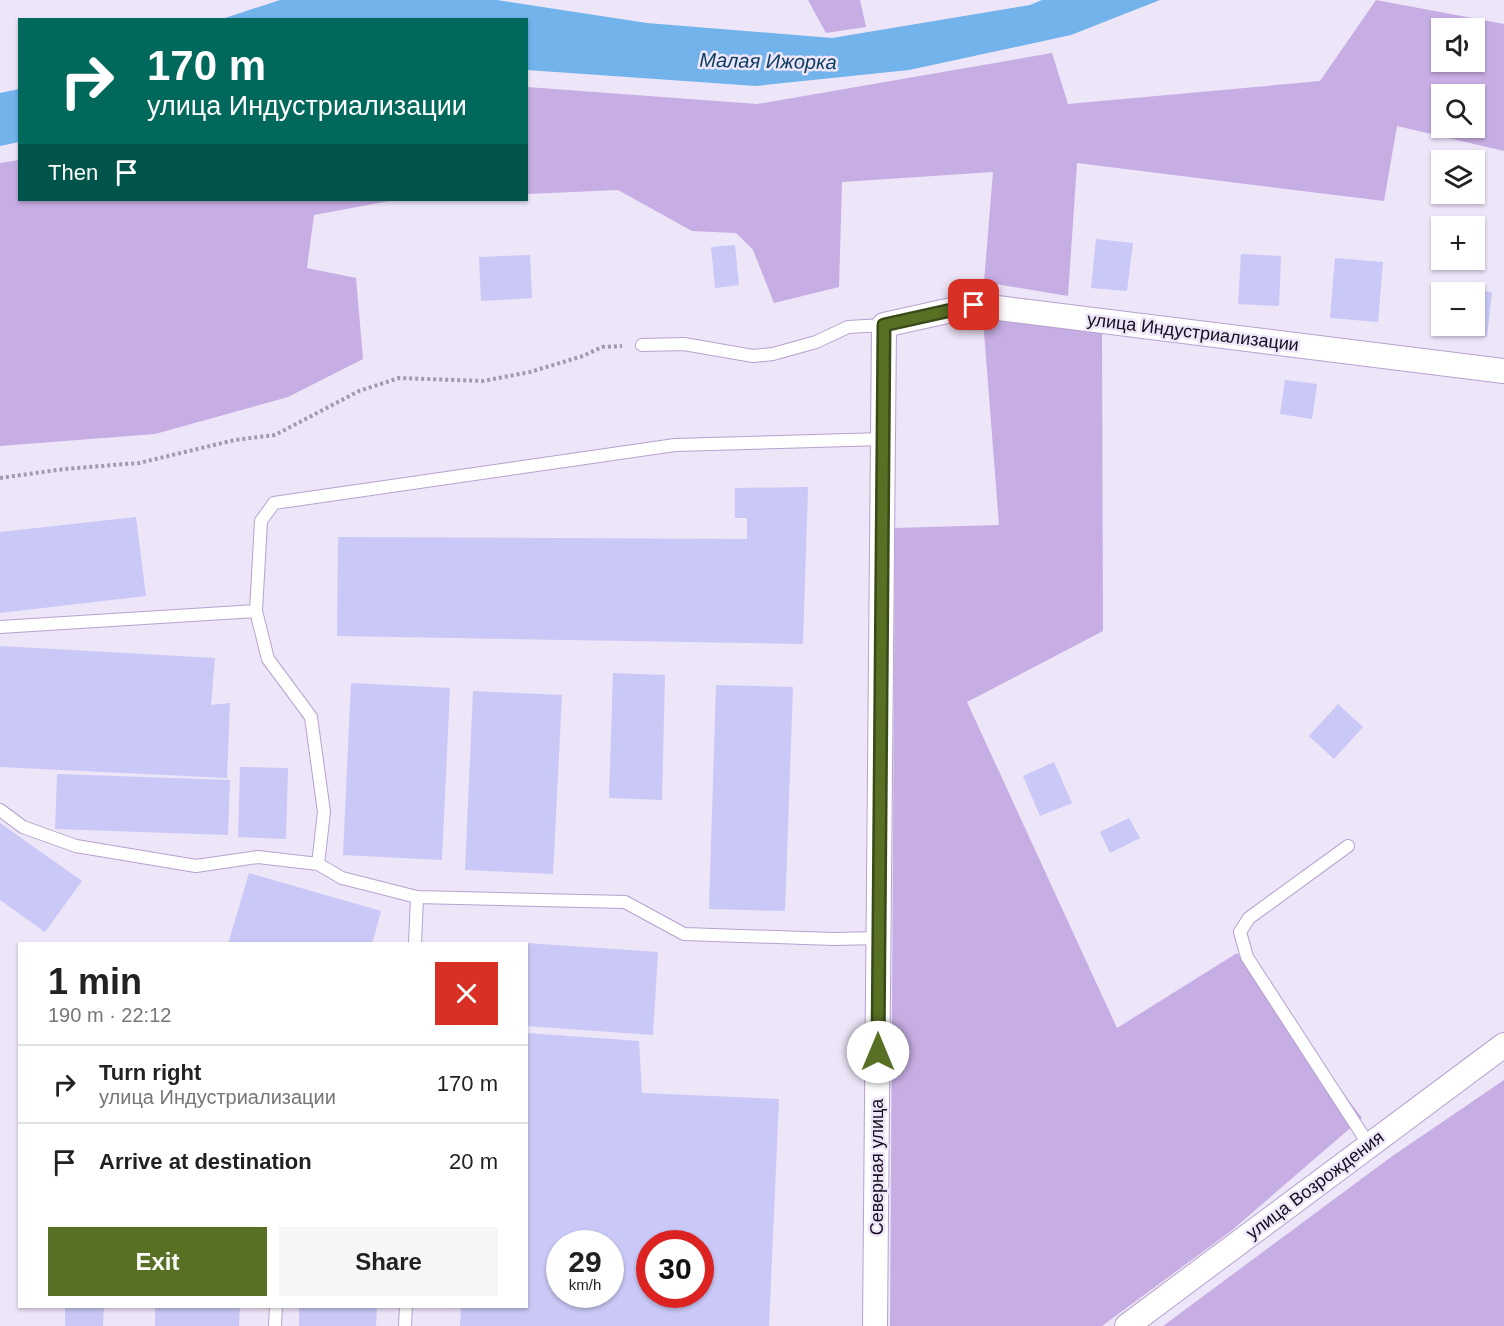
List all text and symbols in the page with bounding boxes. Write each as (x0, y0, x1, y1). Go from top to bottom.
map controls (1431, 18, 1485, 336)
button: sound (1431, 18, 1485, 72)
icon: right (48, 42, 126, 120)
text: 170 m (147, 42, 266, 89)
water label: Малая Ижорка (699, 49, 837, 73)
button: search (1431, 84, 1485, 138)
text: улица Индустриализации (147, 91, 467, 121)
button: layers (1431, 150, 1485, 204)
icon: arrive (110, 156, 143, 189)
text: Then (48, 160, 98, 185)
button: + (1431, 216, 1485, 270)
pin (948, 279, 999, 330)
button: − (1431, 282, 1485, 336)
icon: arrive (957, 288, 990, 321)
street label: улица Индустриализации (1086, 309, 1300, 355)
text: 1 min (48, 961, 142, 1002)
button: close (435, 962, 498, 1025)
text: 190 m · 22:12 (48, 1004, 171, 1026)
position arrow (846, 1020, 910, 1084)
text: Turn right (99, 1060, 201, 1085)
icon: right (48, 1068, 81, 1101)
text: 170 m (437, 1071, 498, 1096)
text: улица Индустриализации (99, 1086, 336, 1108)
street label: Северная улица (867, 1098, 887, 1235)
street label: улица Возрождения (1242, 1127, 1388, 1243)
icon: arrive (48, 1146, 81, 1179)
text: Arrive at destination (99, 1149, 312, 1174)
text: 20 m (449, 1149, 498, 1174)
button: Exit (48, 1227, 267, 1296)
button: Share (279, 1227, 498, 1296)
speed limit sign: 30 (636, 1230, 714, 1308)
text: 29 (568, 1245, 602, 1278)
text: km/h (569, 1276, 601, 1293)

